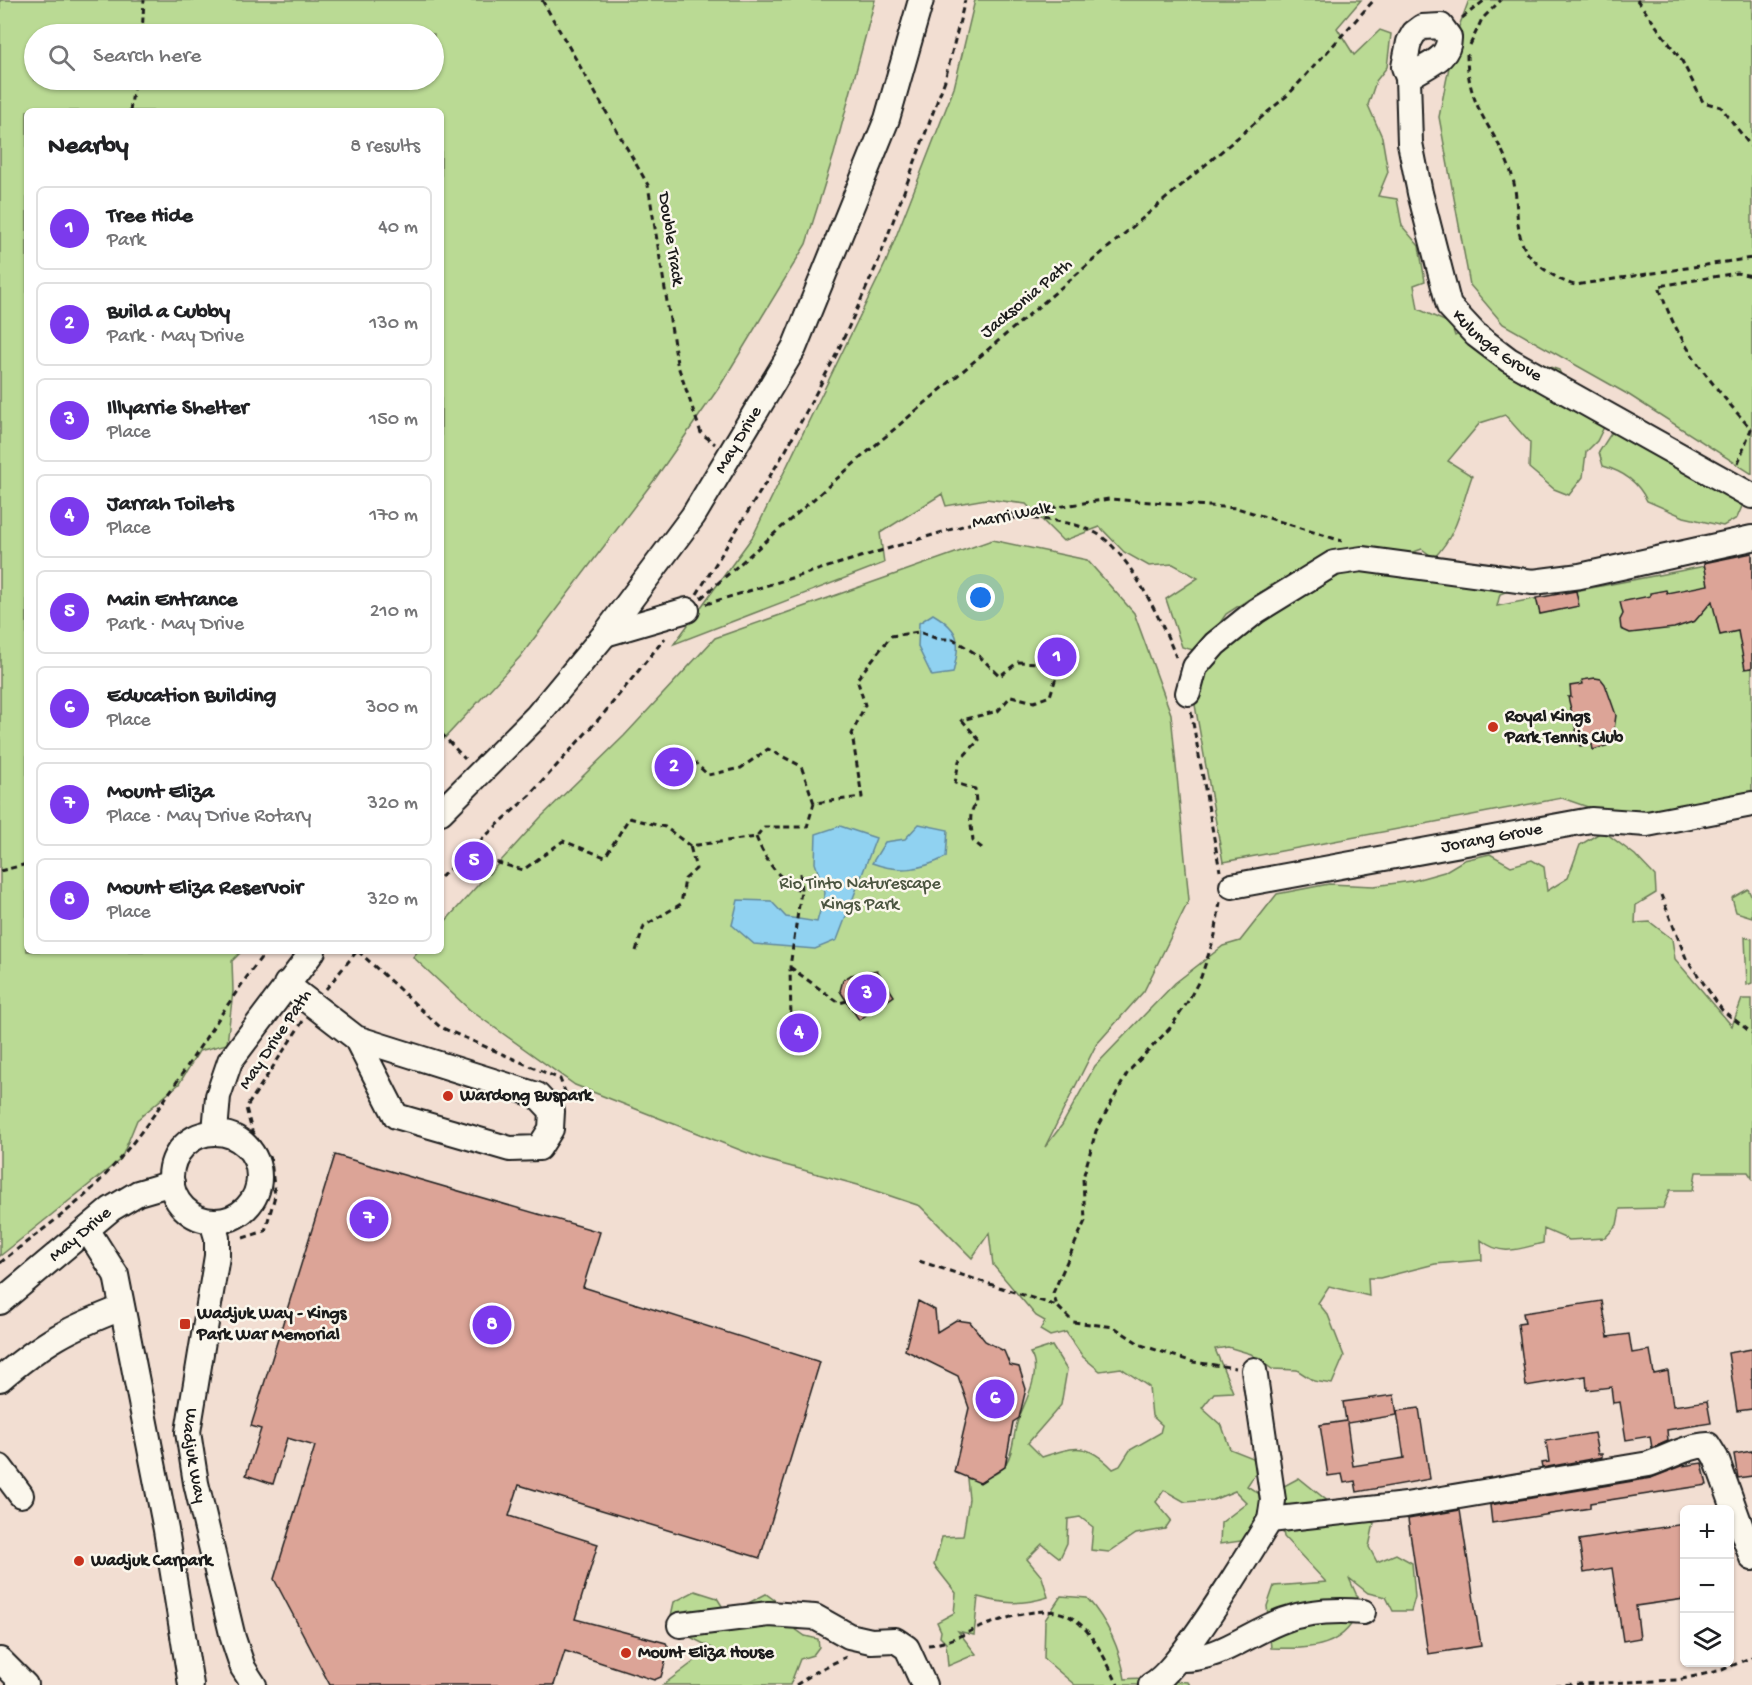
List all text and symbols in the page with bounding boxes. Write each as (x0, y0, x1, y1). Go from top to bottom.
search box (24, 24, 444, 90)
icon: search (45, 41, 78, 74)
text: Search here (93, 44, 201, 70)
text: Nearby (48, 132, 129, 163)
text: 8 results (350, 136, 420, 159)
street label: Double Track (652, 190, 688, 289)
text: Tree Hide (107, 204, 193, 230)
text: 1 (65, 217, 74, 240)
text: 40 m (378, 217, 418, 240)
text: Park (107, 230, 145, 253)
street label: Jacksonia Path (977, 254, 1077, 343)
text: Build a Cubby (107, 300, 230, 326)
street label: Kulunga Grove (1447, 305, 1546, 387)
text: 2 (65, 313, 74, 336)
text: 130 m (369, 313, 418, 336)
text: Park · May Drive (107, 326, 244, 349)
text: Illyarrie Shelter (107, 396, 248, 422)
street label: May Drive (710, 402, 767, 478)
text: 3 (64, 409, 75, 432)
text: 150 m (369, 409, 418, 432)
text: Place (107, 422, 151, 445)
text: Jarrah Toilets (107, 492, 234, 518)
street label: Marri Walk (970, 498, 1056, 534)
text: 4 (65, 505, 74, 528)
text: 170 m (369, 505, 418, 528)
text: Place (107, 518, 151, 541)
your location (966, 583, 995, 612)
text: Main Entrance (107, 588, 237, 614)
text: 5 (64, 601, 75, 624)
text: 210 m (370, 601, 418, 624)
text: Park · May Drive (107, 614, 244, 637)
pin: 1 (1038, 634, 1076, 680)
text: Education Building (107, 684, 276, 710)
text: 6 (64, 697, 75, 720)
text: 300 m (366, 697, 418, 720)
place label: Royal Kings Park Tennis Club (1504, 707, 1624, 749)
text: Place (107, 710, 151, 733)
marker: Royal Kings Park Tennis Club (1486, 720, 1500, 734)
pin: 2 (654, 744, 694, 789)
text: Mount Eliza (107, 780, 214, 806)
text: 7 (64, 793, 75, 816)
text: 320 m (368, 793, 418, 816)
text: Place · May Drive Rotary (107, 806, 311, 829)
street label: Jorang Grove (1439, 819, 1545, 858)
pin: 5 (454, 838, 494, 884)
park label: Rio Tinto Naturescape Kings Park (779, 874, 941, 916)
text: Mount Eliza Reservoir (107, 876, 303, 902)
text: 8 (64, 889, 75, 912)
text: 320 m (368, 889, 418, 912)
text: Place (107, 902, 151, 925)
pin: 3 (848, 972, 886, 1016)
street label: May Drive Path (235, 986, 317, 1094)
pin: 4 (780, 1010, 818, 1056)
place label: Wardong Buspark (459, 1086, 594, 1107)
marker: Wardong Buspark (441, 1089, 455, 1103)
pin: 7 (350, 1196, 388, 1242)
street label: May Drive (45, 1202, 116, 1267)
pin: 8 (472, 1302, 512, 1348)
place label: Wadjuk Way - Kings Park War Memorial (196, 1304, 348, 1346)
marker: Wadjuk Way - Kings Park War Memorial (178, 1317, 192, 1331)
pin: 6 (976, 1376, 1014, 1422)
street label: Wadjuk Way (177, 1407, 211, 1505)
map controls (1680, 1505, 1734, 1667)
button: + (1680, 1505, 1734, 1559)
place label: Wadjuk Carpark (90, 1551, 214, 1572)
marker: Wadjuk Carpark (72, 1554, 86, 1568)
button: − (1680, 1559, 1734, 1613)
button: layers (1680, 1613, 1734, 1667)
place label: Mount Eliza House (638, 1643, 774, 1664)
marker: Mount Eliza House (619, 1646, 633, 1660)

